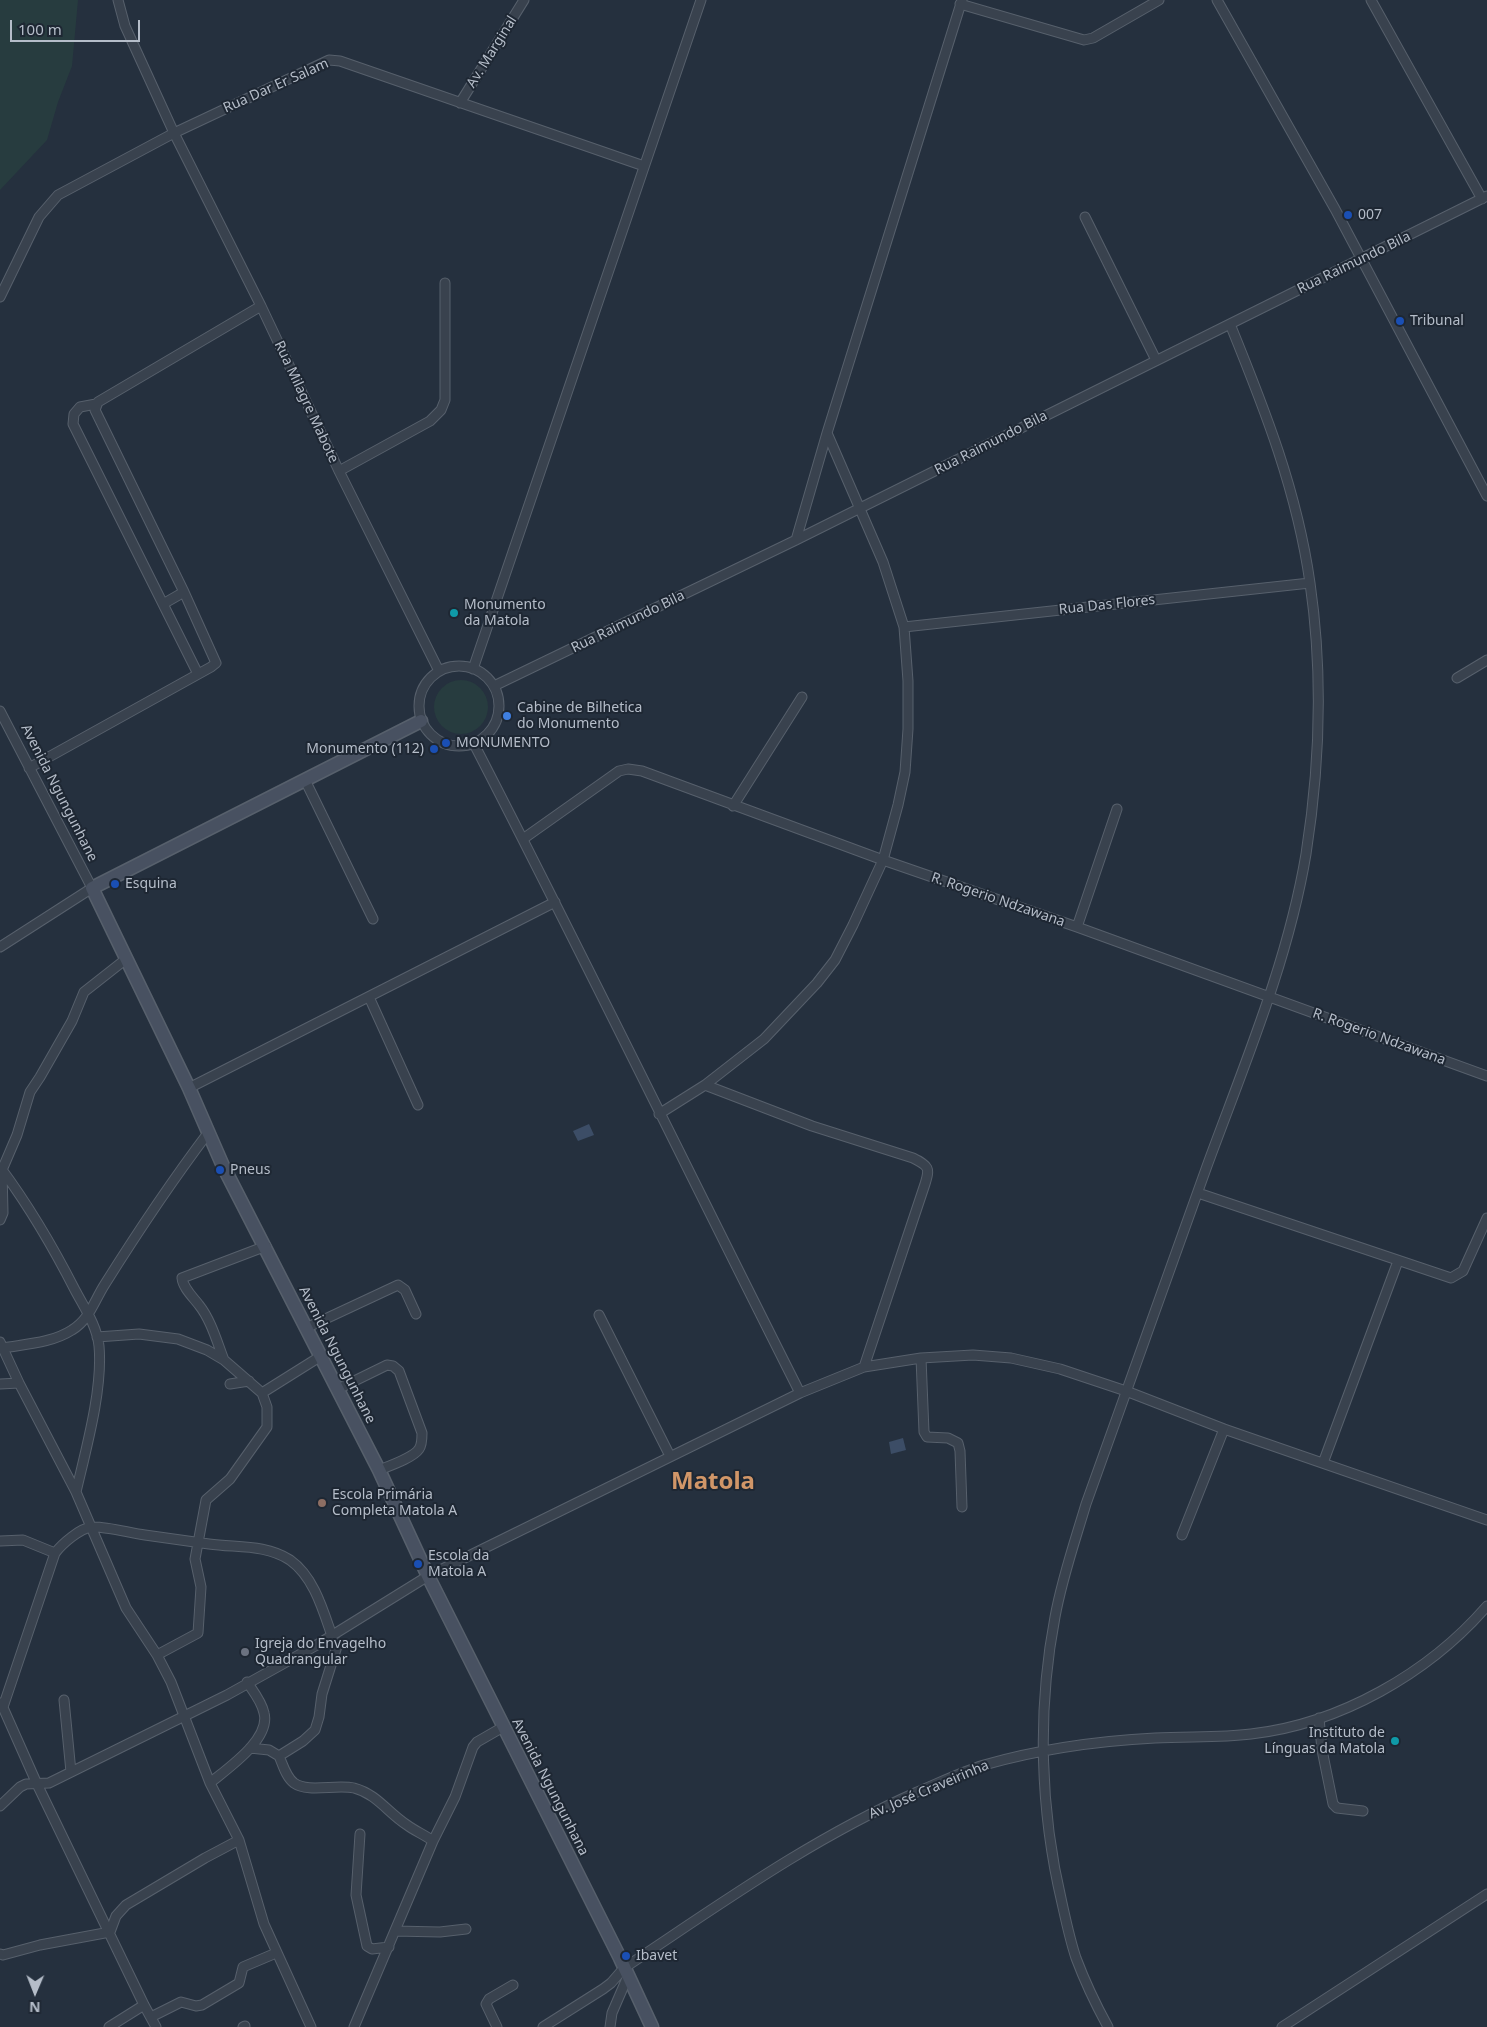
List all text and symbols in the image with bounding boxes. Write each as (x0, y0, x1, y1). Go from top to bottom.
scale bar (12, 10, 142, 42)
street label: Av. Marginal (463, 13, 521, 91)
text: 100 m (18, 19, 62, 39)
street label: Rua Dar Er Salam (221, 55, 331, 117)
place label: 007 (1358, 207, 1382, 223)
marker: 007 (1342, 209, 1354, 221)
street label: Rua Raimundo Bila (1294, 228, 1414, 298)
place label: Tribunal (1410, 313, 1464, 329)
marker: Tribunal (1394, 315, 1406, 327)
street label: Rua Milagre Mabote (270, 338, 342, 466)
street label: Rua Raimundo Bila (932, 407, 1050, 479)
street label: Rua Raimundo Bila (568, 587, 688, 657)
street label: Rua Das Flores (1058, 592, 1156, 618)
place label: Monumento da Matola (464, 597, 546, 630)
marker: Monumento da Matola (448, 607, 460, 619)
place label: Cabine de Bilhetica do Monumento (517, 700, 642, 732)
marker: Cabine de Bilhetica do Monumento (501, 710, 513, 722)
street label: Avenida Ngungunhane (17, 722, 101, 864)
place label: MONUMENTO (456, 735, 550, 751)
marker: MONUMENTO (440, 737, 452, 749)
place label: Monumento (112) (306, 741, 424, 757)
marker: Monumento (112) (428, 743, 440, 755)
street label: R. Rogerio Ndzawana (929, 869, 1067, 931)
place label: Esquina (125, 876, 177, 892)
marker: Esquina (109, 878, 121, 890)
street label: R. Rogerio Ndzawana (1310, 1005, 1448, 1069)
place label: Pneus (230, 1162, 270, 1178)
marker: Pneus (214, 1164, 226, 1176)
street label: Avenida Ngungunhane (295, 1284, 379, 1426)
district label: Matola (671, 1468, 755, 1496)
place label: Escola Primária Completa Matola A (332, 1487, 457, 1520)
marker: Escola Primária Completa Matola A (316, 1497, 328, 1509)
place label: Escola da Matola A (428, 1548, 489, 1580)
marker: Escola da Matola A (412, 1558, 424, 1570)
place label: Igreja do Envagelho Quadrangular (255, 1636, 386, 1668)
marker: Igreja do Envagelho Quadrangular (239, 1646, 251, 1658)
street label: Avenida Ngungunhana (508, 1716, 592, 1858)
place label: Instituto de Línguas da Matola (1264, 1725, 1385, 1758)
marker: Instituto de Línguas da Matola (1389, 1735, 1401, 1747)
street label: Av. José Craveirinha (866, 1757, 992, 1823)
place label: Ibavet (636, 1948, 677, 1964)
marker: Ibavet (620, 1950, 632, 1962)
north arrow (10, 1967, 60, 2017)
text: N (29, 1998, 41, 2017)

